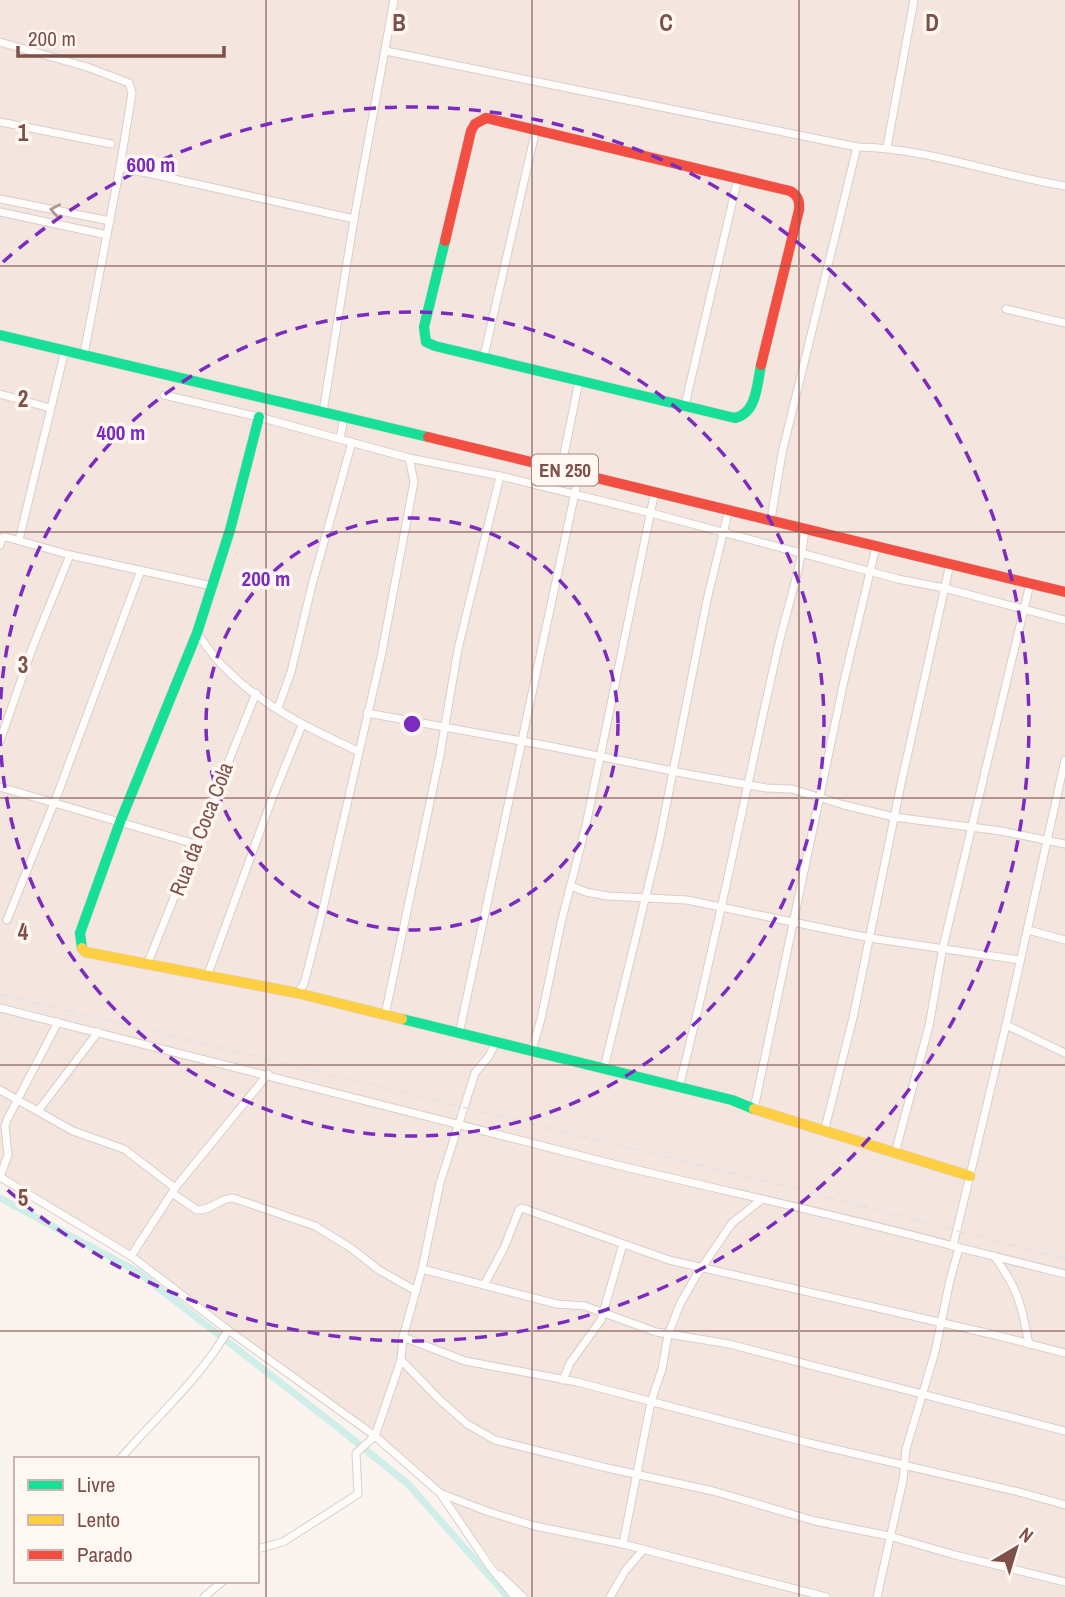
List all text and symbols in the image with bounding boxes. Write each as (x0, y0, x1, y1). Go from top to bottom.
text: B (392, 7, 406, 38)
text: C (659, 7, 673, 38)
text: D (925, 7, 939, 38)
scale bar (18, 14, 224, 58)
text: 200 m (28, 24, 76, 53)
text: 1 (18, 117, 29, 148)
text: 600 m (127, 150, 175, 179)
one-way arrow (49, 203, 61, 218)
text: 2 (18, 383, 28, 414)
text: 400 m (97, 418, 145, 447)
road number: EN 250 (532, 454, 598, 485)
text: 200 m (242, 564, 290, 593)
text: 3 (18, 649, 28, 680)
centre of rings (400, 712, 424, 736)
street label: Rua da Coca Cola (162, 758, 240, 900)
text: 4 (18, 916, 29, 947)
text: 5 (18, 1182, 28, 1213)
legend (14, 1457, 259, 1583)
text: Livre (77, 1470, 115, 1499)
text: Lento (77, 1505, 120, 1534)
north arrow (981, 1513, 1051, 1583)
text: N (1014, 1521, 1039, 1548)
text: Parado (77, 1540, 133, 1569)

